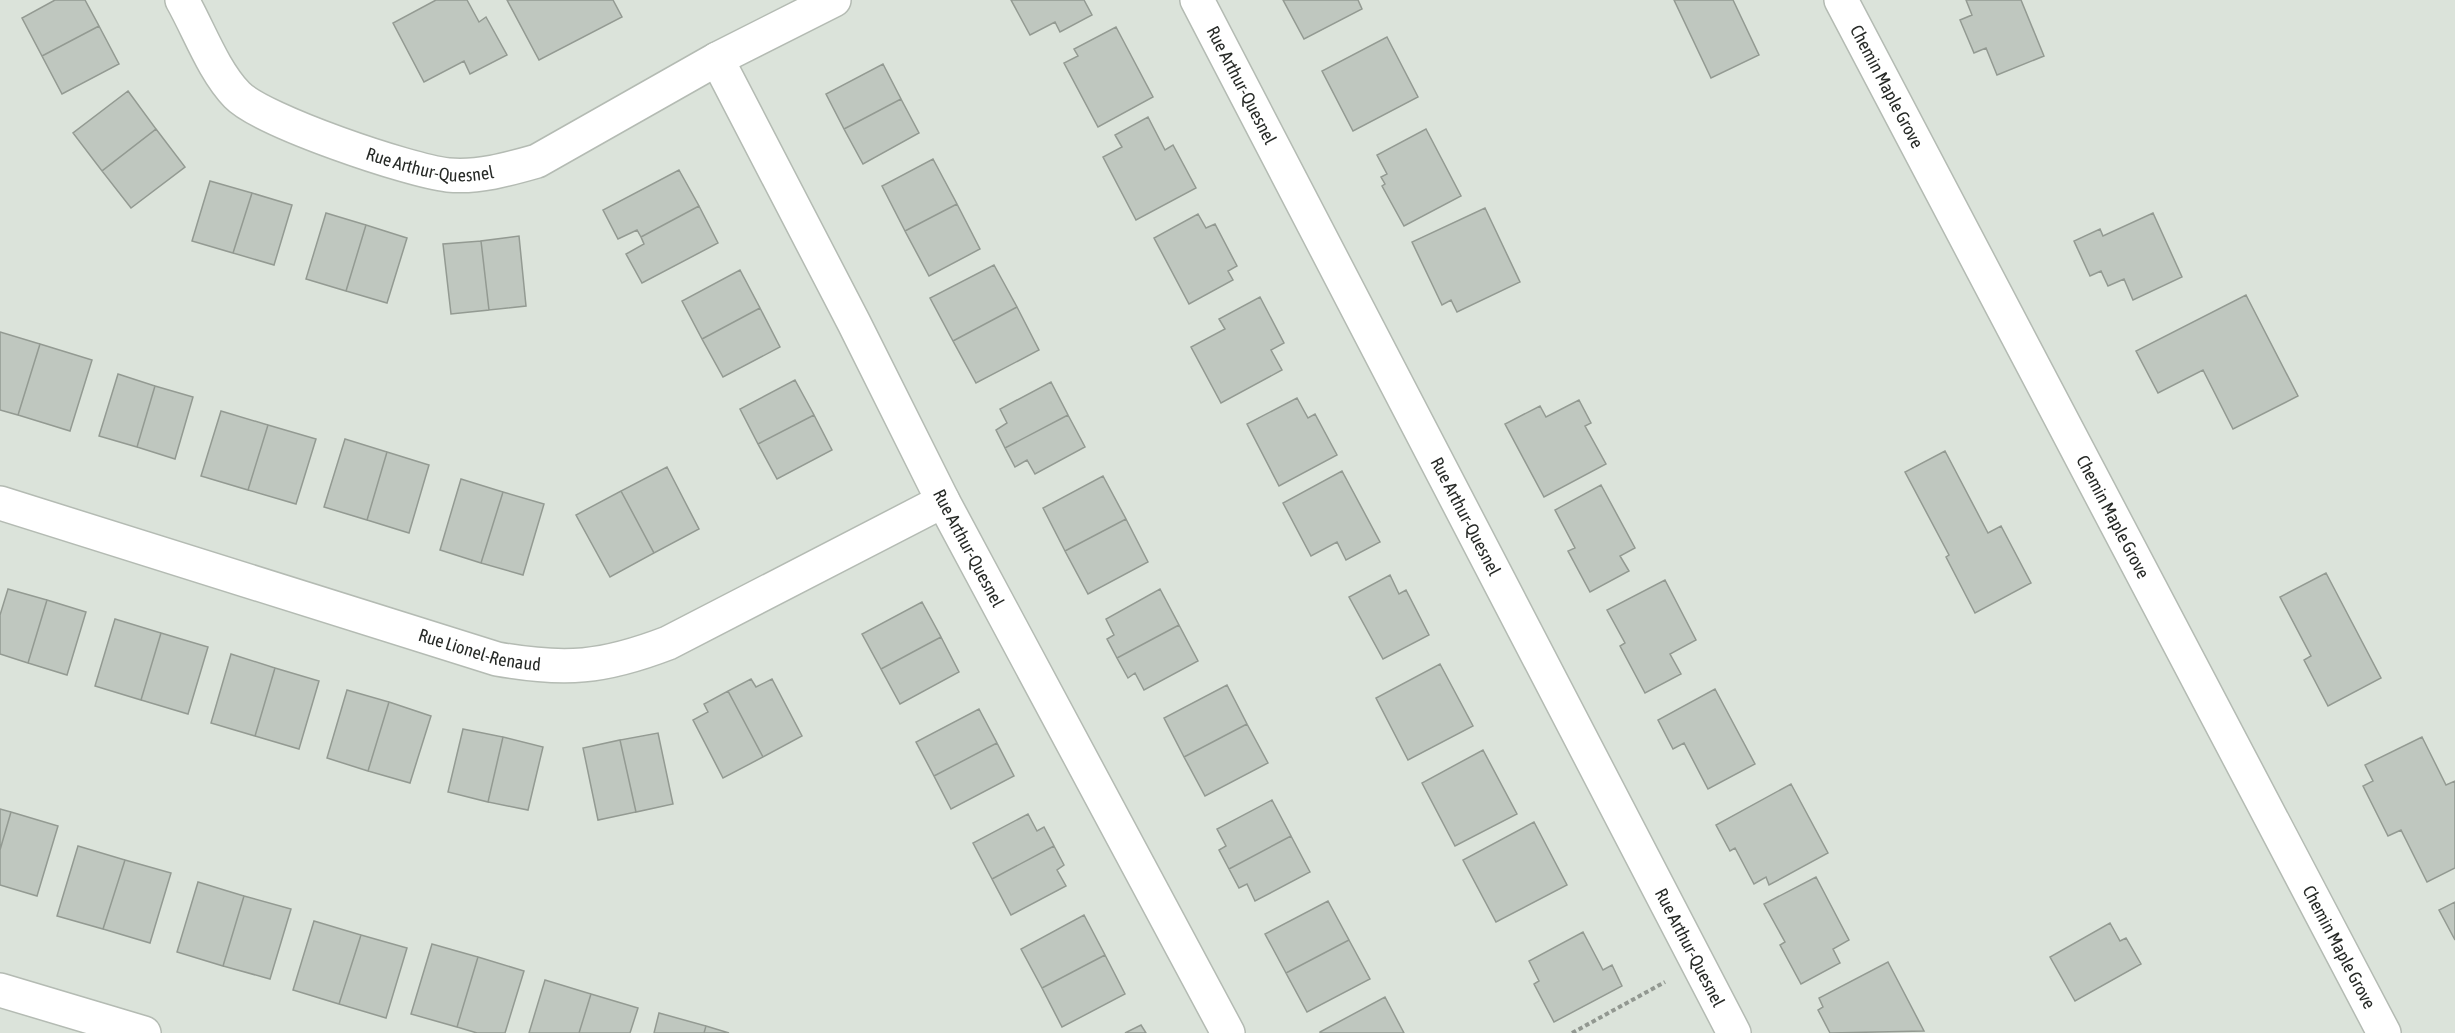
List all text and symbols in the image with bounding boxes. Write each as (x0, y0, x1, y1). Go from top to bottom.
street label: Chemin Maple Grove (1846, 21, 1928, 152)
street label: Rue Arthur-Quesnel (1202, 22, 1281, 148)
street label: Rue Arthur-Quesnel (363, 143, 496, 186)
street label: Chemin Maple Grove (2072, 452, 2154, 582)
street label: Rue Arthur-Quesnel (1427, 454, 1505, 579)
street label: Rue Arthur-Quesnel (929, 486, 1009, 610)
street label: Rue Lionel-Renaud (416, 624, 542, 675)
street label: Chemin Maple Grove (2298, 882, 2380, 1012)
street label: Rue Arthur-Quesnel (1651, 885, 1730, 1010)

